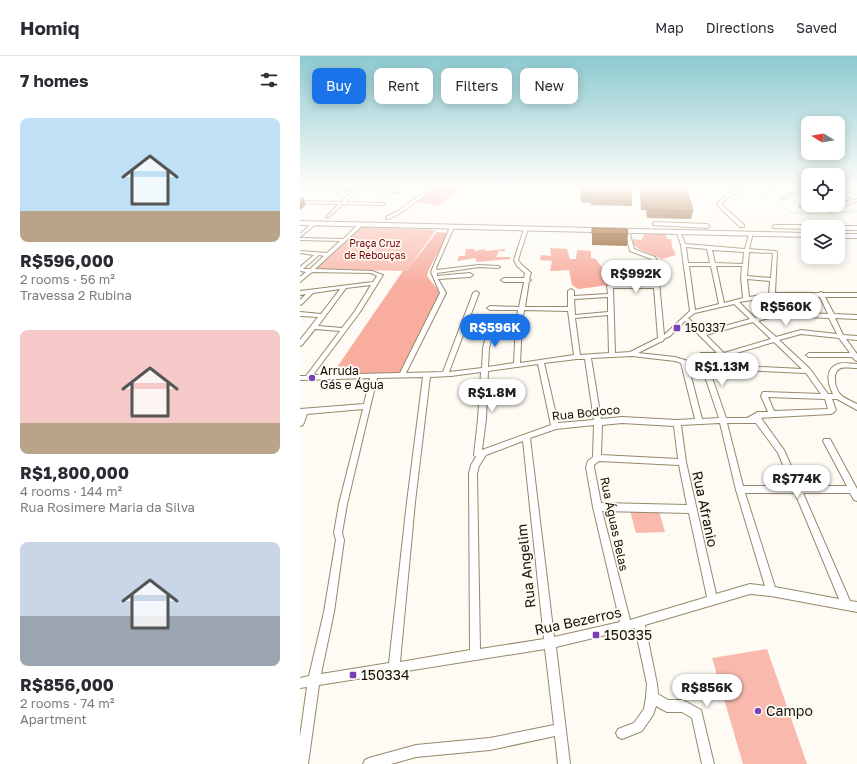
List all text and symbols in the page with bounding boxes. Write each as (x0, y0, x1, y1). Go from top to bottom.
text: Homiq (20, 16, 79, 39)
text: Map (655, 19, 684, 36)
text: Directions (706, 19, 774, 36)
text: Saved (796, 19, 837, 36)
chip: Buy (312, 68, 366, 104)
chip: Rent (374, 68, 433, 104)
chip: Filters (441, 68, 512, 104)
chip: New (520, 68, 578, 104)
icon: filters (258, 69, 280, 91)
text: 7 homes (20, 70, 88, 91)
north arrow (801, 116, 845, 160)
map controls (801, 116, 845, 264)
icon: home (114, 144, 186, 216)
button: locate (801, 168, 845, 212)
button: layers (801, 220, 845, 264)
park label: Praça Cruz de Rebouças (344, 237, 406, 261)
text: R$596,000 (20, 250, 114, 271)
pin: R$992K (603, 260, 669, 294)
text: R$992K (610, 265, 662, 281)
text: 2 rooms · 56 m² (20, 271, 115, 287)
text: Travessa 2 Rubina (20, 287, 132, 303)
pin: R$560K (753, 293, 819, 327)
text: R$560K (760, 298, 812, 314)
pin: R$596K (462, 314, 528, 348)
text: R$596K (469, 319, 521, 335)
place label: 150337 (685, 320, 726, 335)
marker: 150337 (672, 323, 682, 333)
pin: R$1.13M (685, 353, 759, 387)
icon: home (114, 356, 186, 428)
text: R$1.13M (695, 358, 749, 374)
place label: Arruda Gás e Água (320, 363, 384, 392)
marker: Arruda Gás e Água (307, 373, 317, 383)
pin: R$1.8M (459, 379, 525, 413)
text: R$1.8M (468, 384, 516, 400)
street label: Rua Bodoco (551, 401, 621, 424)
text: R$1,800,000 (20, 462, 129, 483)
pin: R$774K (764, 465, 830, 499)
street label: Rua Afranio (689, 469, 722, 548)
text: R$774K (772, 470, 822, 486)
street label: Rua Águas Belas (597, 476, 632, 572)
text: 4 rooms · 144 m² (20, 483, 122, 499)
text: Rua Rosimere Maria da Silva (20, 499, 195, 515)
street label: Rua Angelim (513, 523, 538, 609)
icon: home (114, 568, 186, 640)
street label: Rua Bezerros (533, 603, 623, 638)
place label: 150335 (604, 626, 652, 643)
marker: 150335 (591, 630, 601, 640)
place label: 150334 (361, 666, 410, 683)
marker: 150334 (348, 670, 358, 680)
text: R$856,000 (20, 674, 114, 695)
pin: R$856K (674, 674, 740, 708)
text: R$856K (681, 679, 733, 695)
text: 2 rooms · 74 m² (20, 695, 114, 711)
place label: Campo (766, 702, 813, 719)
marker: Campo (753, 706, 763, 716)
text: Apartment (20, 711, 87, 727)

